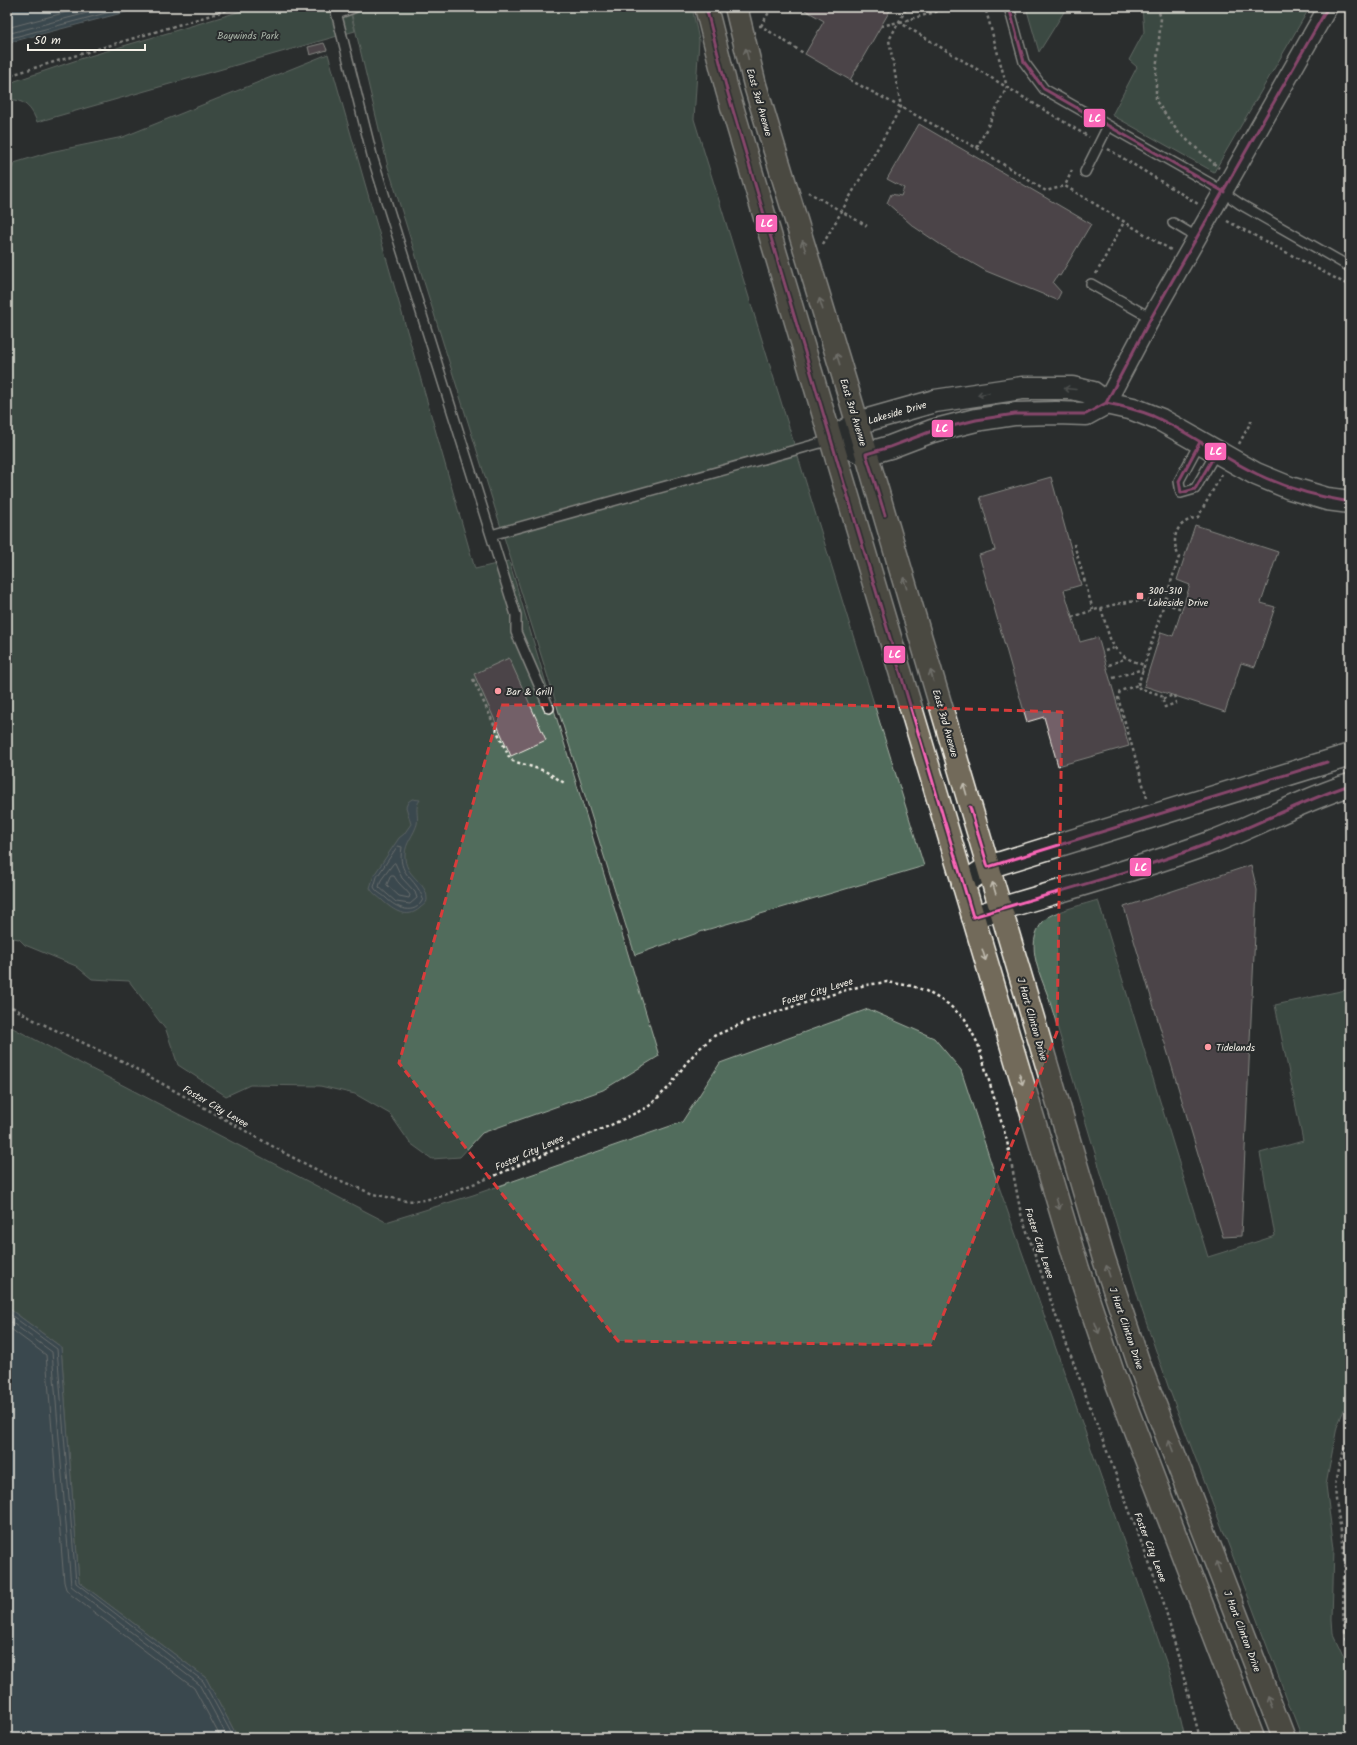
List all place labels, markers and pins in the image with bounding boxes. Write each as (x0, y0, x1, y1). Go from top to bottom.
place label: 300-310 Lakeside Drive (1148, 583, 1209, 611)
marker: 300-310 Lakeside Drive (1135, 591, 1145, 601)
place label: Bar & Grill (506, 684, 553, 700)
marker: Bar & Grill (493, 686, 503, 696)
place label: Tidelands (1216, 1040, 1256, 1056)
marker: Tidelands (1203, 1042, 1213, 1052)

